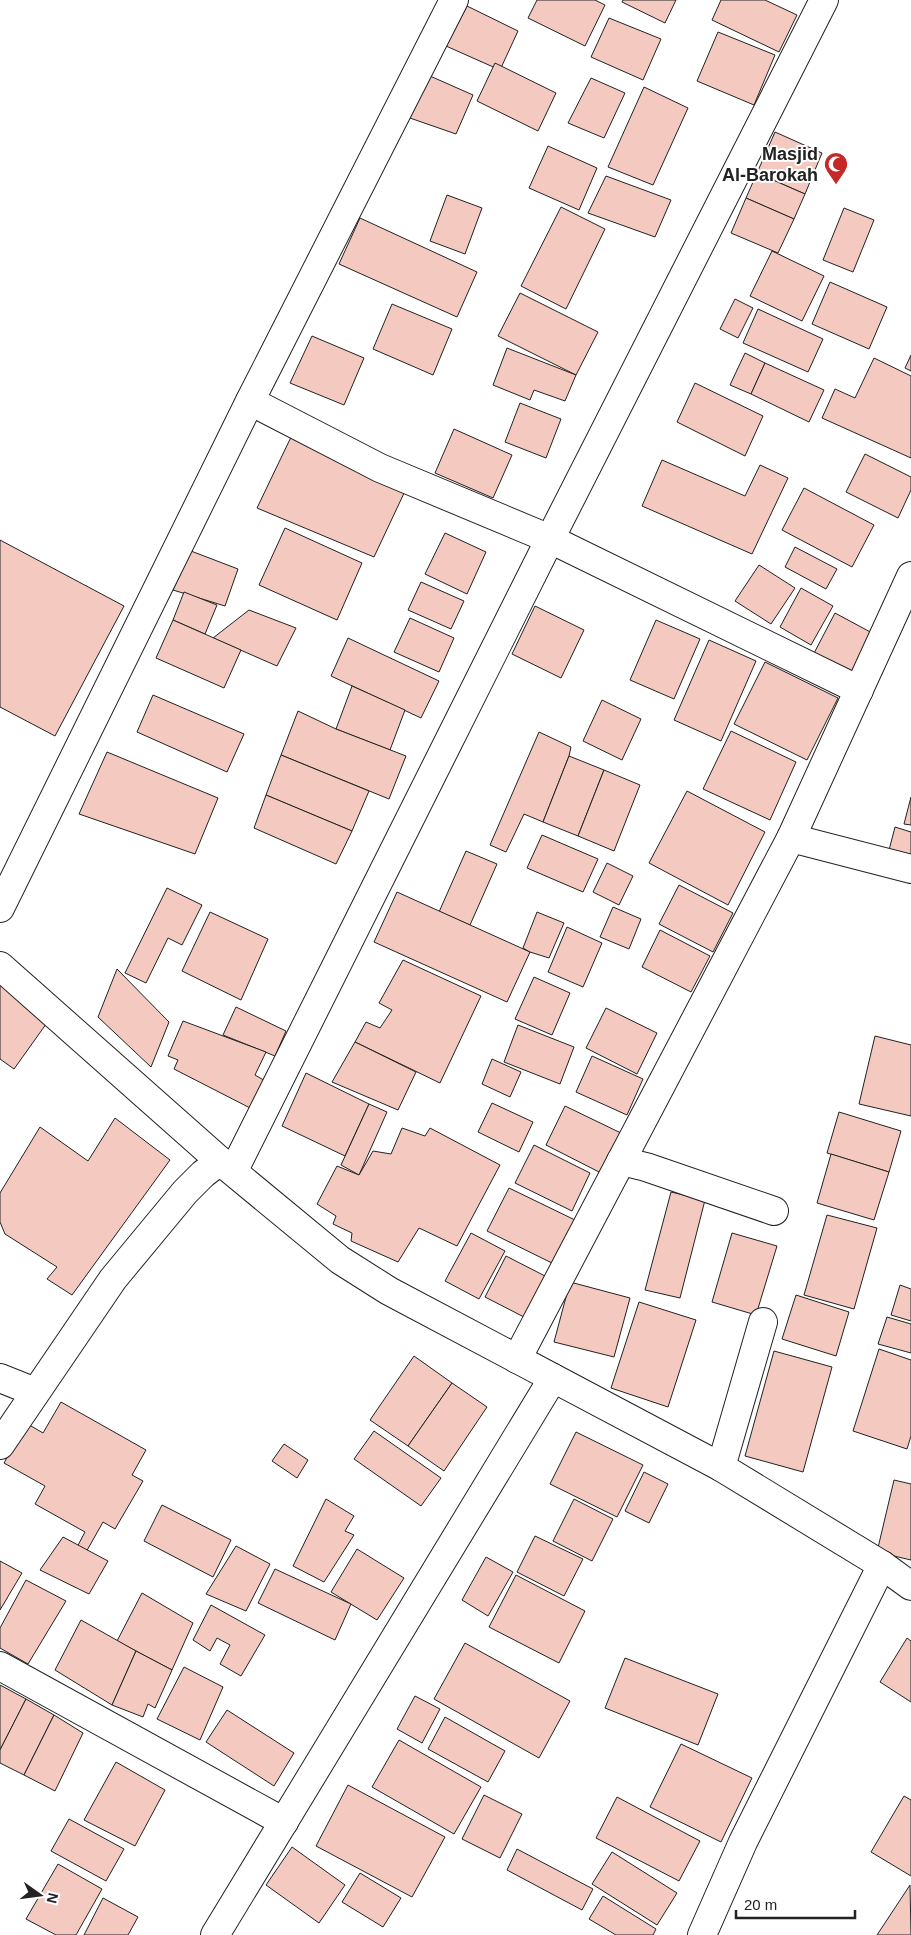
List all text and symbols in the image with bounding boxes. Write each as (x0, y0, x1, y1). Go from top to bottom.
place label: Masjid Al-Barokah (722, 144, 818, 185)
mosque icon: Masjid Al-Barokah (823, 151, 849, 185)
north arrow (15, 1870, 65, 1920)
scale bar (736, 1888, 855, 1920)
text: N (44, 1891, 62, 1905)
text: 20 m (744, 1896, 777, 1913)

